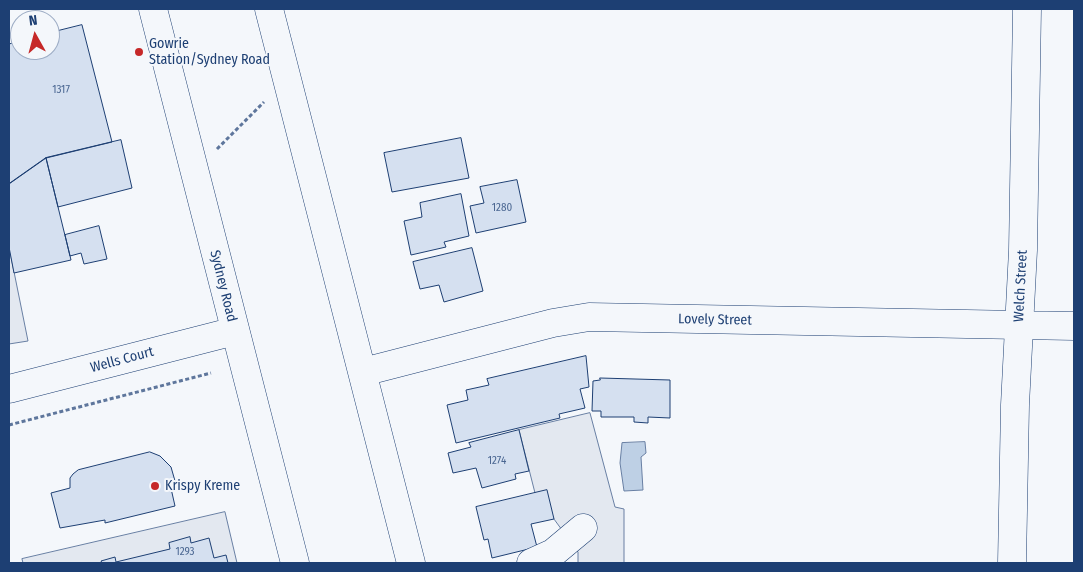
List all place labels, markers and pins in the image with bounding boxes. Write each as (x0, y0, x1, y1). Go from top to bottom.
place label: Gowrie Station/Sydney Road (149, 36, 270, 68)
marker: Gowrie Station/Sydney Road (133, 46, 145, 58)
place label: Krispy Kreme (165, 478, 240, 494)
marker: Krispy Kreme (149, 480, 161, 492)

